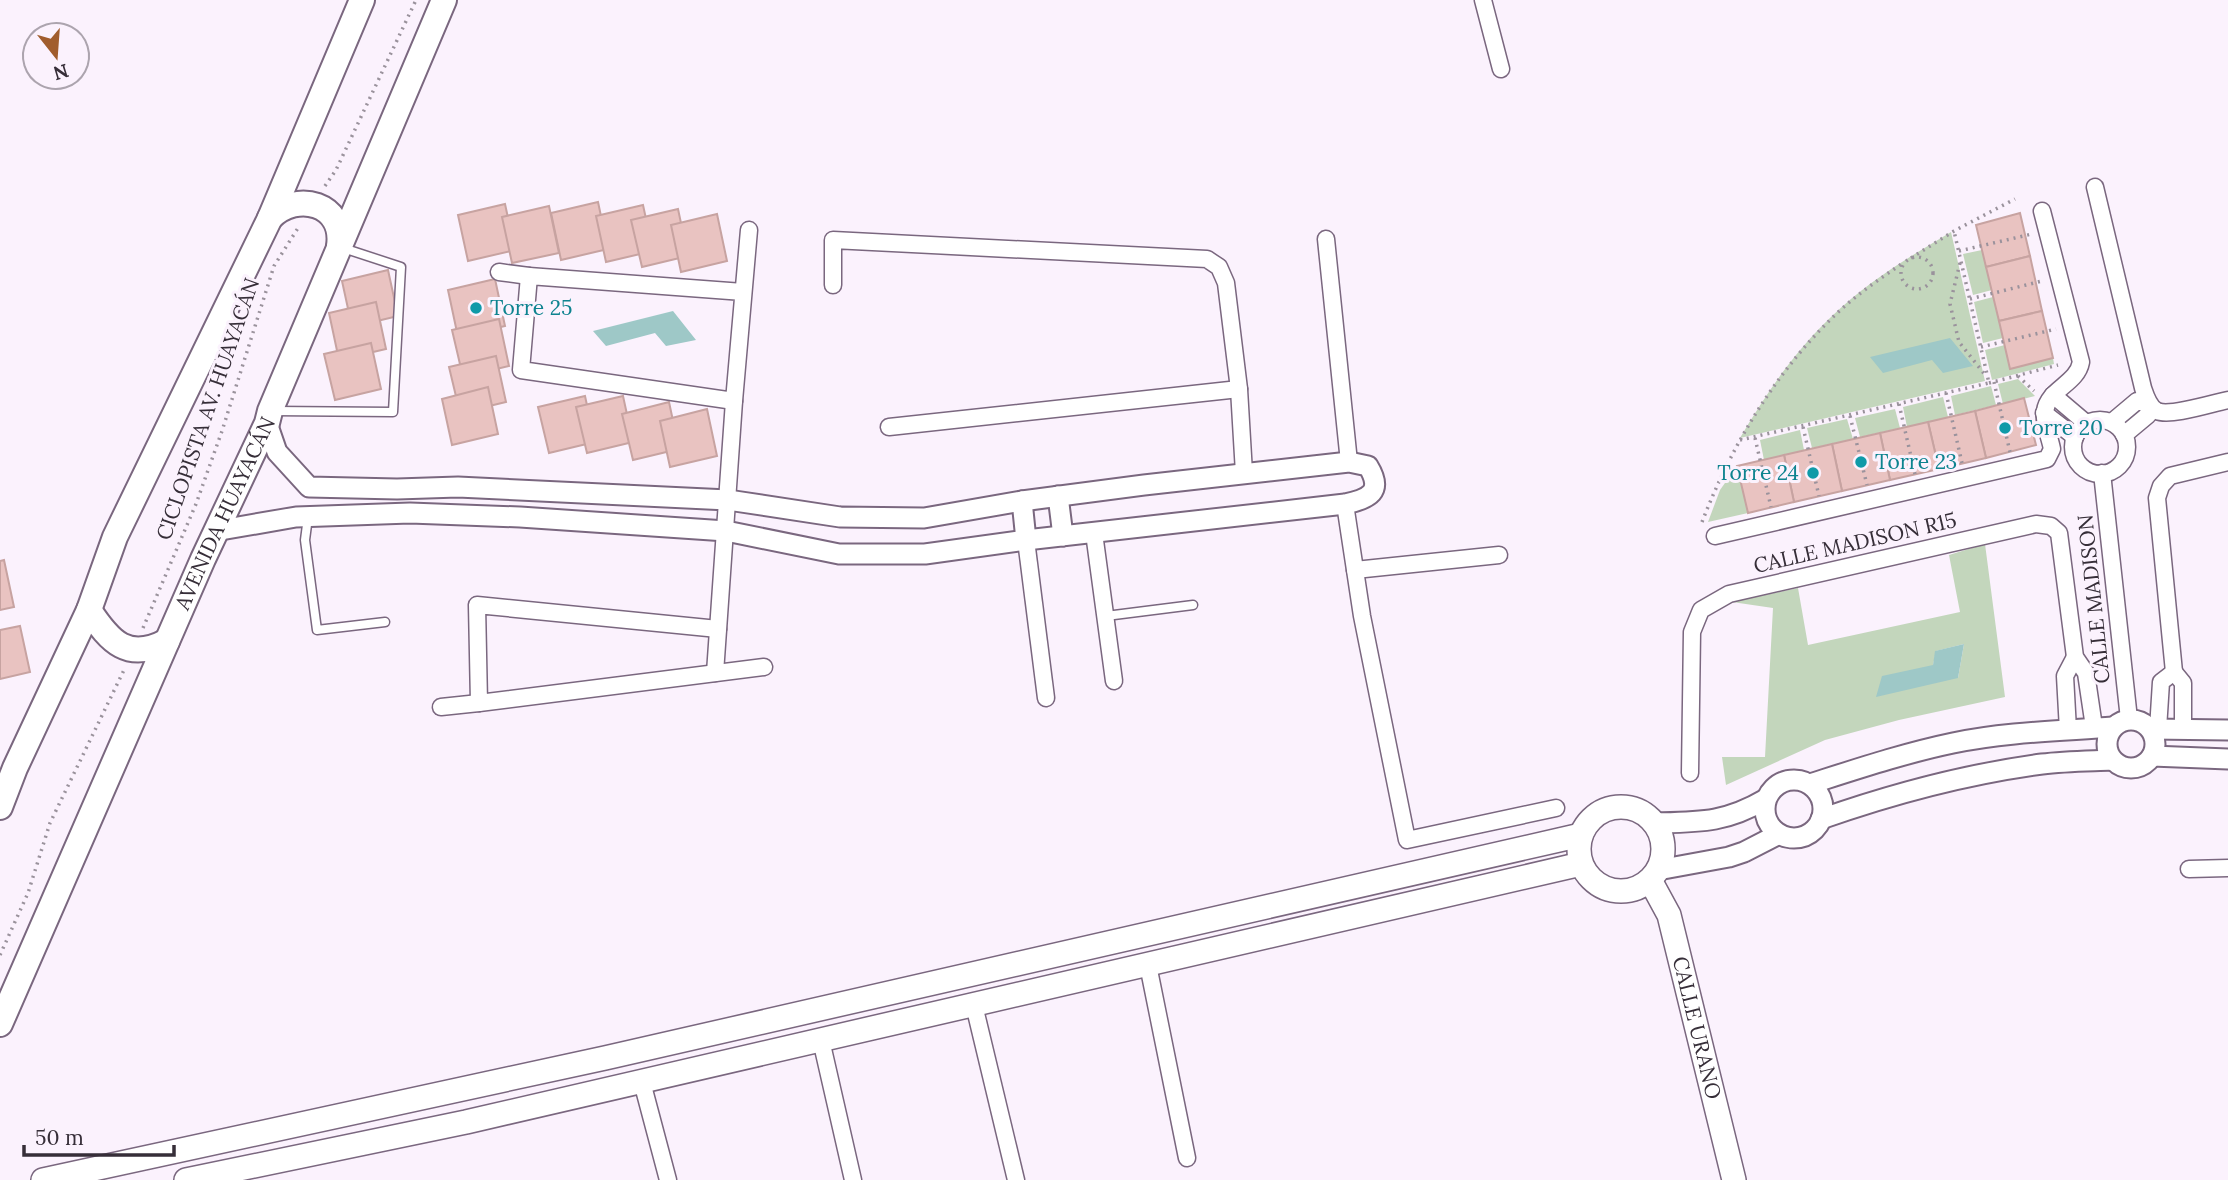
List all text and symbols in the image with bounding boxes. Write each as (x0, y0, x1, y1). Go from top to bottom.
north arrow (21, 21, 91, 91)
text: N (50, 59, 72, 86)
street label: CICLOPISTA AV. HUAYACÁN (150, 274, 265, 543)
place label: Torre 25 (490, 294, 572, 321)
marker: Torre 25 (468, 300, 484, 316)
street label: AVENIDA HUAYACÁN (168, 412, 281, 615)
place label: Torre 20 (2019, 414, 2103, 441)
marker: Torre 20 (1997, 420, 2013, 436)
place label: Torre 23 (1875, 448, 1957, 475)
marker: Torre 23 (1853, 454, 1869, 470)
place label: Torre 24 (1717, 459, 1799, 486)
marker: Torre 24 (1805, 465, 1821, 481)
street label: CALLE MADISON R15 (1751, 506, 1959, 579)
street label: CALLE MADISON (2071, 513, 2116, 685)
street label: CALLE URANO (1667, 953, 1728, 1102)
scale bar (24, 1114, 175, 1158)
text: 50 m (35, 1124, 84, 1151)

